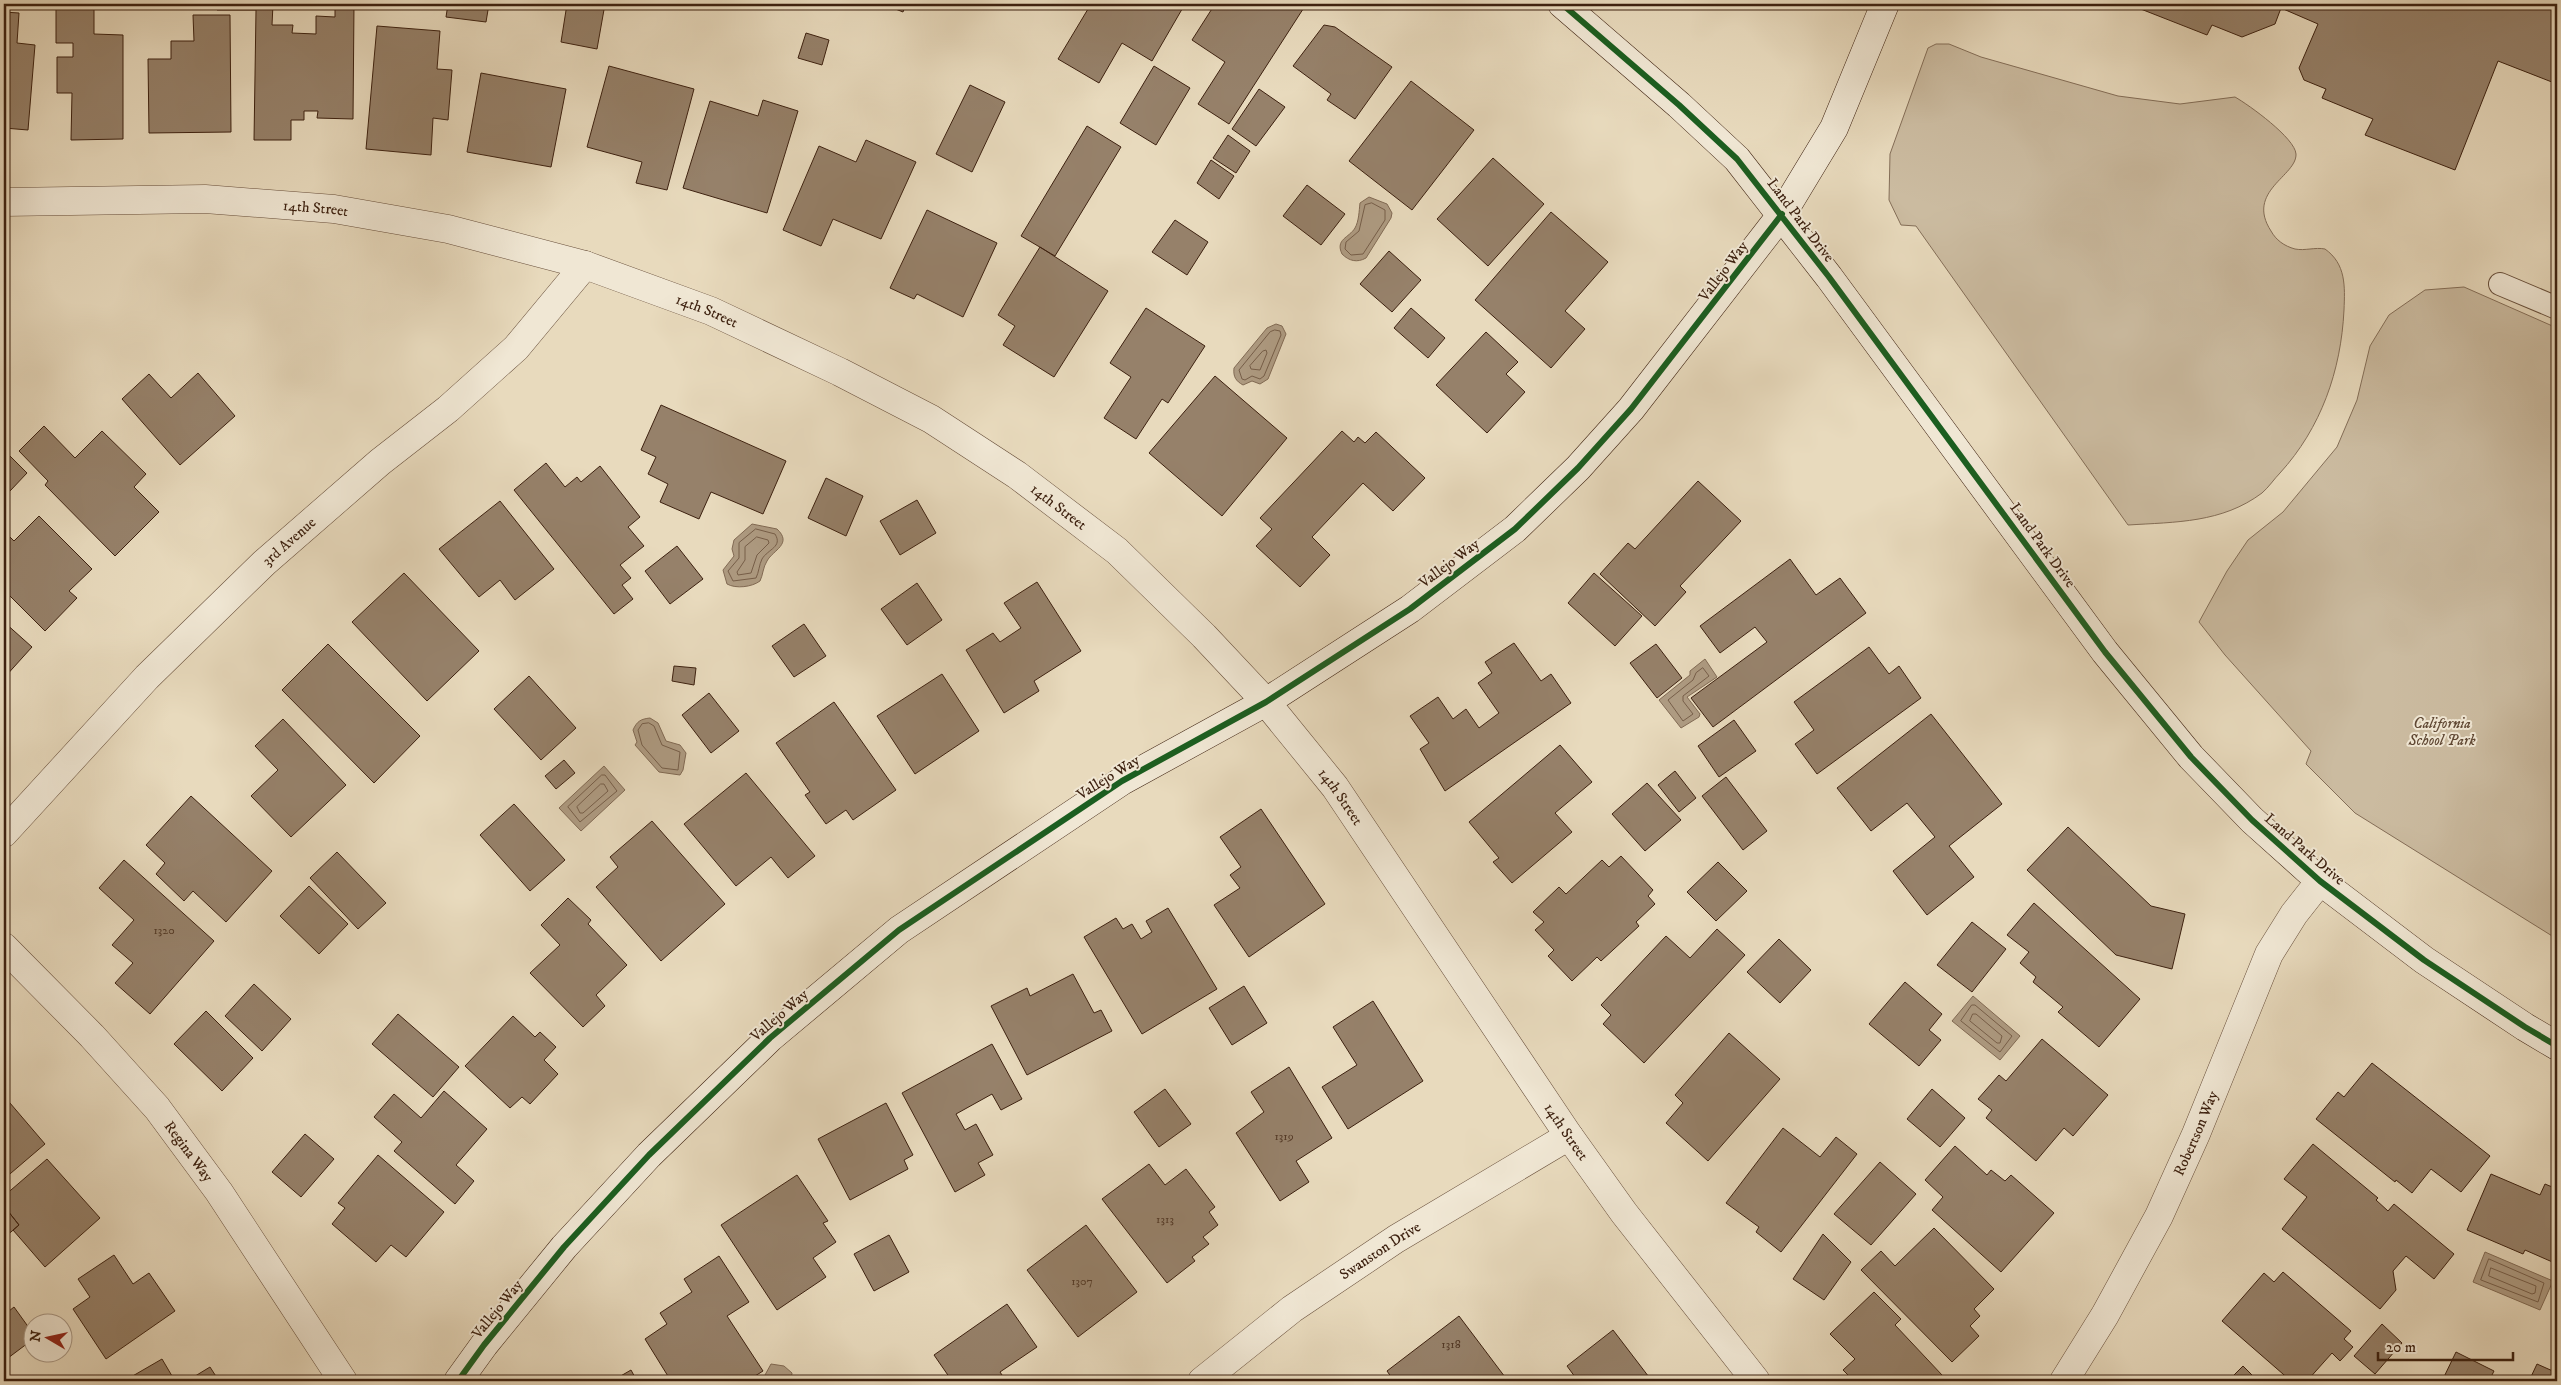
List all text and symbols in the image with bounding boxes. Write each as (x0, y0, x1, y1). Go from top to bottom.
street label: Land Park Drive (1763, 175, 1838, 266)
street label: 14th Street (282, 196, 350, 221)
street label: Vallejo Way (1694, 237, 1753, 306)
street label: 14th Street (673, 290, 741, 332)
street label: 14th Street (1026, 480, 1090, 535)
street label: Land Park Drive (2005, 499, 2080, 591)
street label: 3rd Avenue (258, 513, 320, 570)
street label: Vallejo Way (1415, 534, 1484, 593)
park label: California School Park (2407, 714, 2476, 750)
street label: Vallejo Way (1072, 750, 1144, 805)
street label: 14th Street (1314, 764, 1367, 829)
street label: Land Park Drive (2261, 809, 2349, 889)
house number: 1320 (153, 923, 175, 938)
street label: Vallejo Way (746, 985, 813, 1046)
street label: Robertson Way (2169, 1087, 2223, 1179)
street label: 14th Street (1540, 1099, 1593, 1164)
street label: Regina Way (160, 1117, 218, 1187)
house number: 1319 (1274, 1129, 1294, 1144)
house number: 1313 (1156, 1212, 1174, 1227)
street label: Swanston Drive (1336, 1217, 1424, 1284)
house number: 1307 (1071, 1274, 1093, 1289)
street label: Vallejo Way (467, 1275, 528, 1343)
north arrow (22, 1312, 72, 1362)
text: N (26, 1329, 46, 1343)
scale bar (2378, 1330, 2514, 1362)
house number: 1318 (1441, 1337, 1461, 1352)
text: 20 m (2386, 1338, 2416, 1357)

